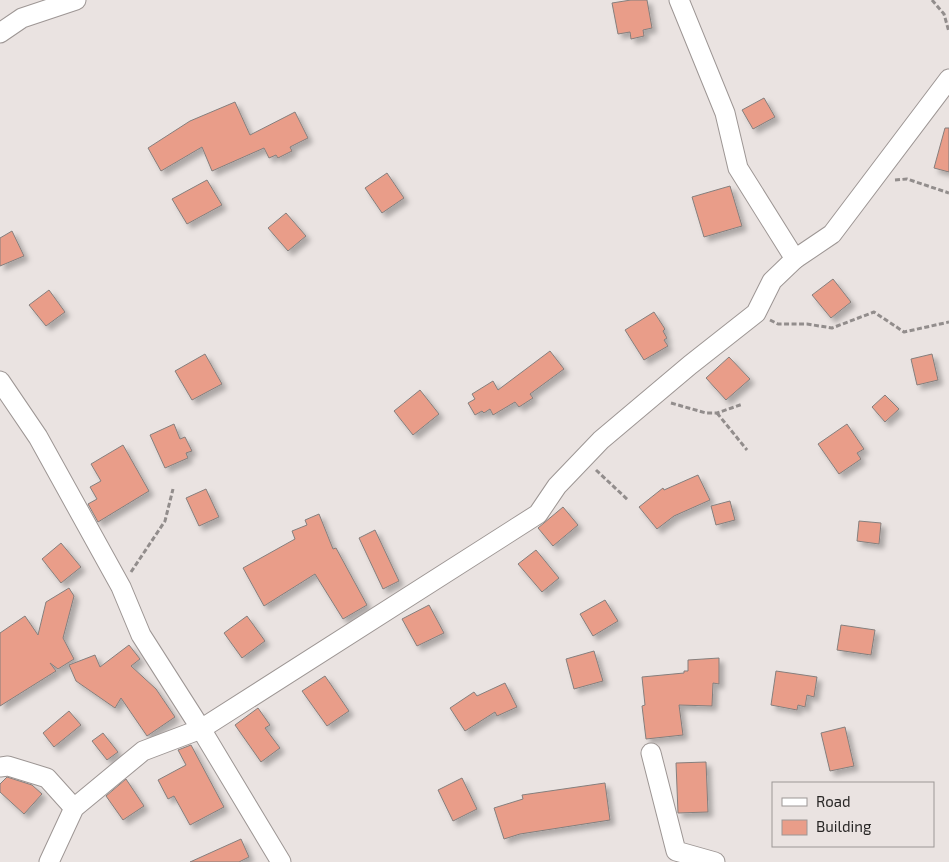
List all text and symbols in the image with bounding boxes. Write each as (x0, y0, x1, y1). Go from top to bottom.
legend (772, 782, 934, 847)
text: Road (816, 792, 851, 810)
text: Building (816, 817, 872, 835)

